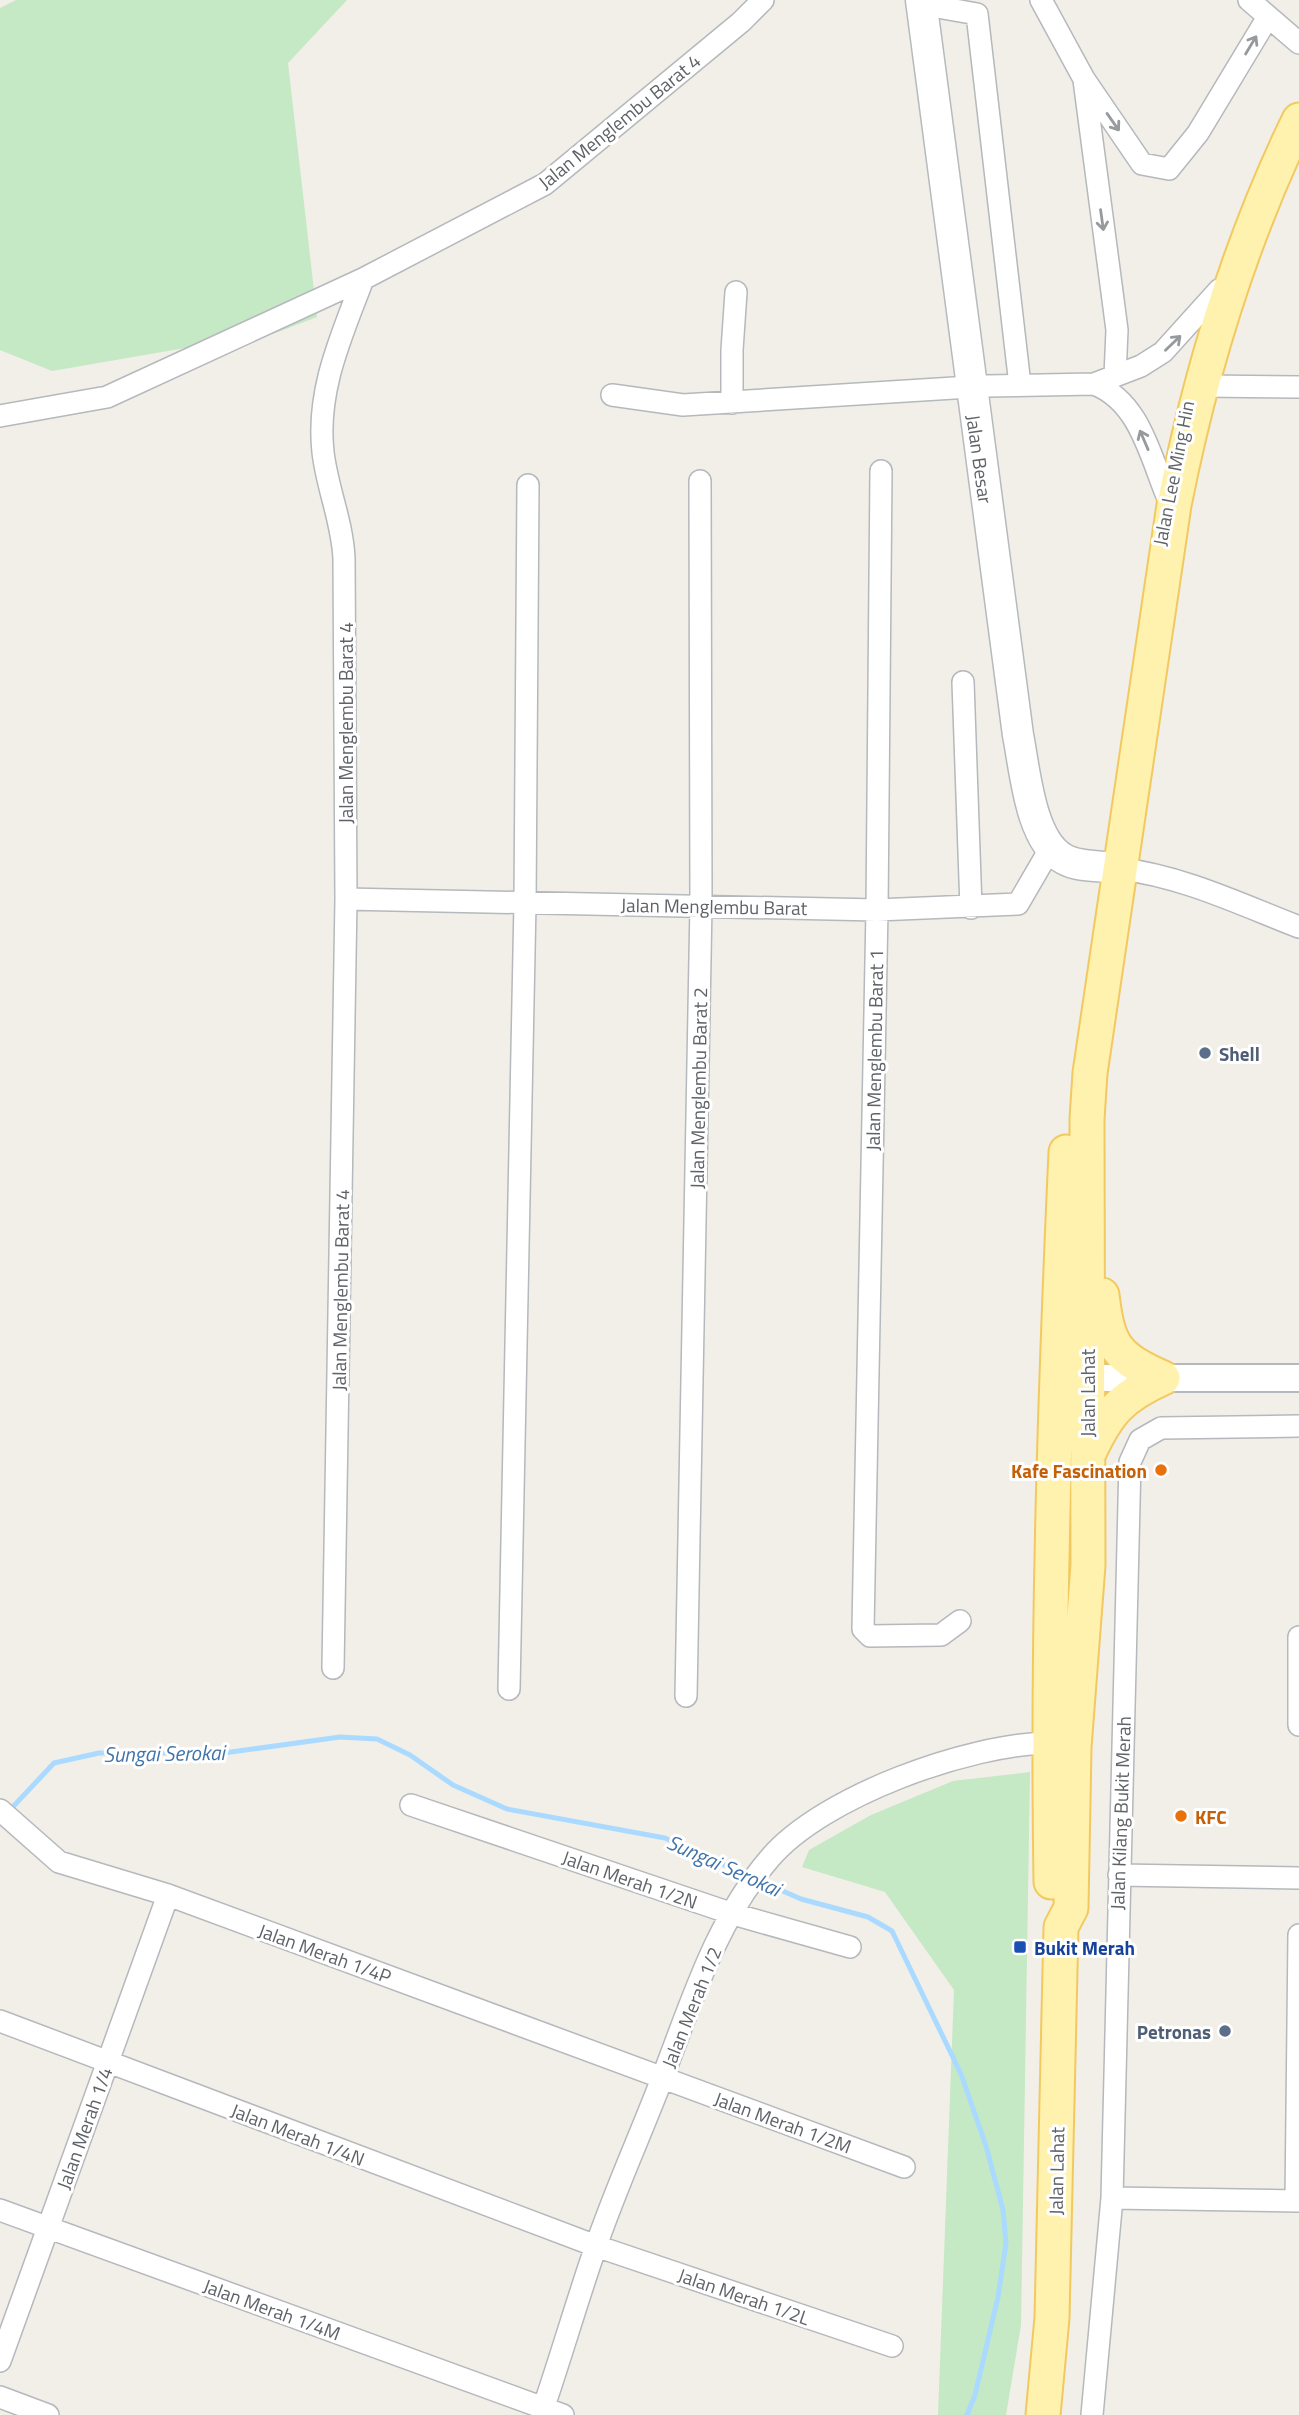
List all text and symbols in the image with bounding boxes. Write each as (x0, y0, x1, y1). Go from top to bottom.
one-way arrow (1244, 36, 1258, 56)
street label: Jalan Menglembu Barat 4 (532, 46, 706, 196)
one-way arrow (1106, 112, 1120, 131)
one-way arrow (1095, 208, 1108, 231)
one-way arrow (1164, 334, 1181, 351)
street label: Jalan Lee Ming Hin (1145, 398, 1201, 548)
street label: Jalan Besar (959, 413, 1001, 506)
one-way arrow (1137, 430, 1150, 451)
street label: Jalan Menglembu Barat 4 (331, 622, 360, 824)
street label: Jalan Menglembu Barat (620, 890, 808, 922)
street label: Jalan Menglembu Barat 1 (858, 949, 890, 1151)
street label: Jalan Menglembu Barat 2 (682, 987, 714, 1189)
place label: Shell (1219, 1039, 1260, 1068)
marker: Shell (1197, 1045, 1213, 1061)
street label: Jalan Menglembu Barat 4 (324, 1189, 356, 1391)
street label: Jalan Lahat (1073, 1349, 1102, 1437)
place label: Kafe Fascination (1011, 1456, 1147, 1485)
marker: Kafe Fascination (1153, 1462, 1169, 1478)
street label: Jalan Kilang Bukit Merah (1102, 1716, 1138, 1910)
water label: Sungai Serokai (103, 1736, 228, 1770)
place label: KFC (1195, 1802, 1227, 1831)
marker: KFC (1173, 1808, 1189, 1824)
water label: Sungai Serokai (662, 1826, 788, 1905)
street label: Jalan Merah 1/2N (559, 1842, 701, 1916)
street label: Jalan Merah 1/4P (254, 1915, 396, 1991)
place label: Bukit Merah (1034, 1933, 1135, 1962)
marker: Bukit Merah (1012, 1939, 1028, 1955)
street label: Jalan Merah 1/2 (654, 1942, 728, 2072)
place label: Petronas (1137, 2017, 1211, 2046)
marker: Petronas (1217, 2023, 1233, 2039)
street label: Jalan Merah 1/4 (48, 2063, 120, 2193)
street label: Jalan Merah 1/2M (710, 2084, 856, 2160)
street label: Jalan Merah 1/4N (227, 2095, 369, 2173)
street label: Jalan Lahat (1041, 2126, 1071, 2215)
street label: Jalan Merah 1/2L (674, 2260, 814, 2332)
street label: Jalan Merah 1/4M (199, 2271, 345, 2347)

